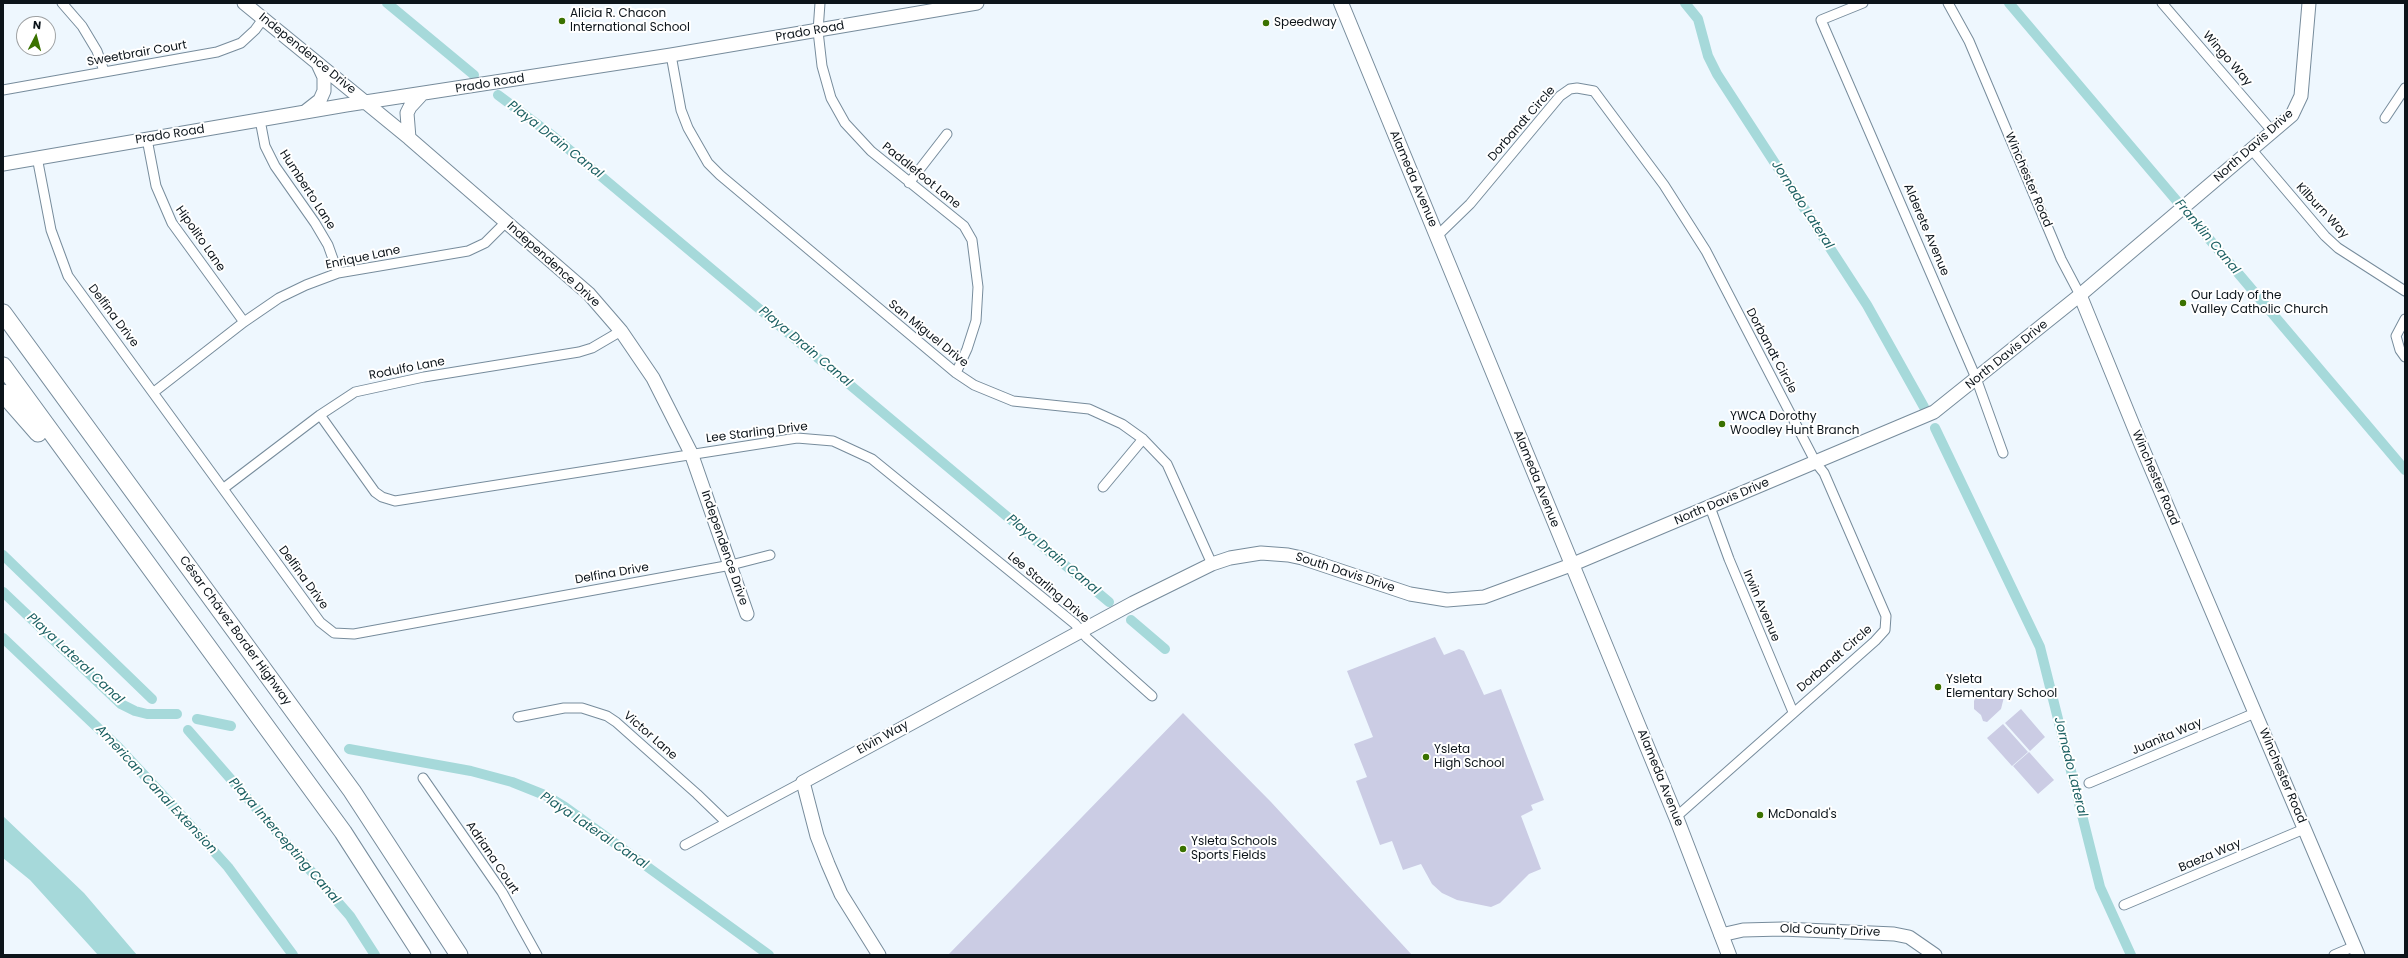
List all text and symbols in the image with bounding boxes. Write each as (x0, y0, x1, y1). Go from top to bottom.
place label: Alicia R. Chacon International School (570, 7, 690, 35)
street label: Independence Drive (256, 10, 358, 98)
north arrow (16, 16, 56, 56)
marker: Alicia R. Chacon International School (557, 16, 567, 26)
place label: Speedway (1274, 16, 1337, 30)
text: N (32, 17, 42, 33)
marker: Speedway (1261, 18, 1271, 28)
street label: Prado Road (774, 19, 846, 45)
street label: Wingo Way (2199, 29, 2255, 89)
street label: Sweetbrair Court (86, 38, 188, 70)
street label: Prado Road (454, 71, 526, 97)
street label: Dorbandt Circle (1486, 84, 1558, 164)
water label: Playa Drain Canal (504, 98, 606, 182)
street label: North Davis Drive (2211, 107, 2297, 185)
street label: Prado Road (134, 122, 206, 148)
street label: Alameda Avenue (1386, 129, 1440, 229)
street label: Winchester Road (2002, 130, 2054, 230)
street label: Paddlefoot Lane (879, 140, 963, 212)
street label: Humberto Lane (276, 147, 338, 233)
water label: Jornado Lateral (1768, 158, 1836, 252)
street label: Kilburn Way (2293, 180, 2351, 242)
street label: Alderete Avenue (1900, 182, 1952, 278)
water label: Franklin Canal (2171, 196, 2243, 278)
street label: Hipolito Lane (172, 203, 228, 275)
street label: Independence Drive (503, 219, 603, 311)
street label: Enrique Lane (324, 243, 402, 273)
street label: Delfina Drive (85, 282, 141, 350)
place label: Our Lady of the Valley Catholic Church (2191, 289, 2328, 317)
street label: San Miguel Drive (885, 297, 971, 371)
marker: Our Lady of the Valley Catholic Church (2178, 298, 2188, 308)
water label: Playa Drain Canal (755, 303, 855, 391)
street label: Dorbandt Circle (1742, 306, 1800, 396)
street label: North Davis Drive (1963, 317, 2051, 393)
street label: Rodulfo Lane (368, 355, 446, 383)
place label: YWCA Dorothy Woodley Hunt Branch (1730, 410, 1859, 438)
marker: YWCA Dorothy Woodley Hunt Branch (1717, 419, 1727, 429)
street label: Lee Starling Drive (705, 420, 809, 446)
street label: Alameda Avenue (1510, 428, 1562, 530)
street label: Winchester Road (2129, 428, 2181, 528)
street label: North Davis Drive (1672, 476, 1772, 528)
street label: Independence Drive (698, 489, 750, 607)
water label: Playa Drain Canal (1003, 511, 1103, 599)
street label: Delfina Drive (275, 543, 331, 613)
street label: Lee Starling Drive (1004, 550, 1092, 626)
street label: South Davis Drive (1294, 550, 1396, 596)
street label: César Chávez Border Highway (176, 553, 294, 709)
street label: Delfina Drive (574, 560, 650, 588)
street label: Irwin Avenue (1739, 568, 1783, 644)
water label: Playa Lateral Canal (23, 610, 127, 708)
street label: Dorbandt Circle (1795, 623, 1875, 695)
place label: Ysleta Elementary School (1946, 673, 2057, 701)
marker: Ysleta Elementary School (1933, 682, 1943, 692)
street label: Victor Lane (620, 709, 680, 763)
water label: Jornado Lateral (2050, 716, 2090, 818)
street label: Juanita Way (2130, 716, 2204, 758)
street label: Elvin Way (855, 718, 911, 758)
water label: American Canal Extension (92, 722, 220, 858)
street label: Winchester Road (2256, 726, 2308, 826)
street label: Alameda Avenue (1634, 727, 1686, 829)
place label: Ysleta High School (1434, 743, 1505, 771)
marker: Ysleta High School (1421, 752, 1431, 762)
water label: Playa Intercepting Canal (225, 775, 343, 907)
water label: Playa Lateral Canal (537, 789, 651, 873)
place label: McDonald's (1768, 808, 1837, 822)
marker: McDonald's (1755, 810, 1765, 820)
street label: Adriana Court (462, 819, 522, 897)
place label: Ysleta Schools Sports Fields (1191, 835, 1277, 863)
street label: Baeza Way (2177, 836, 2243, 876)
marker: Ysleta Schools Sports Fields (1178, 844, 1188, 854)
street label: Old County Drive (1780, 922, 1880, 940)

